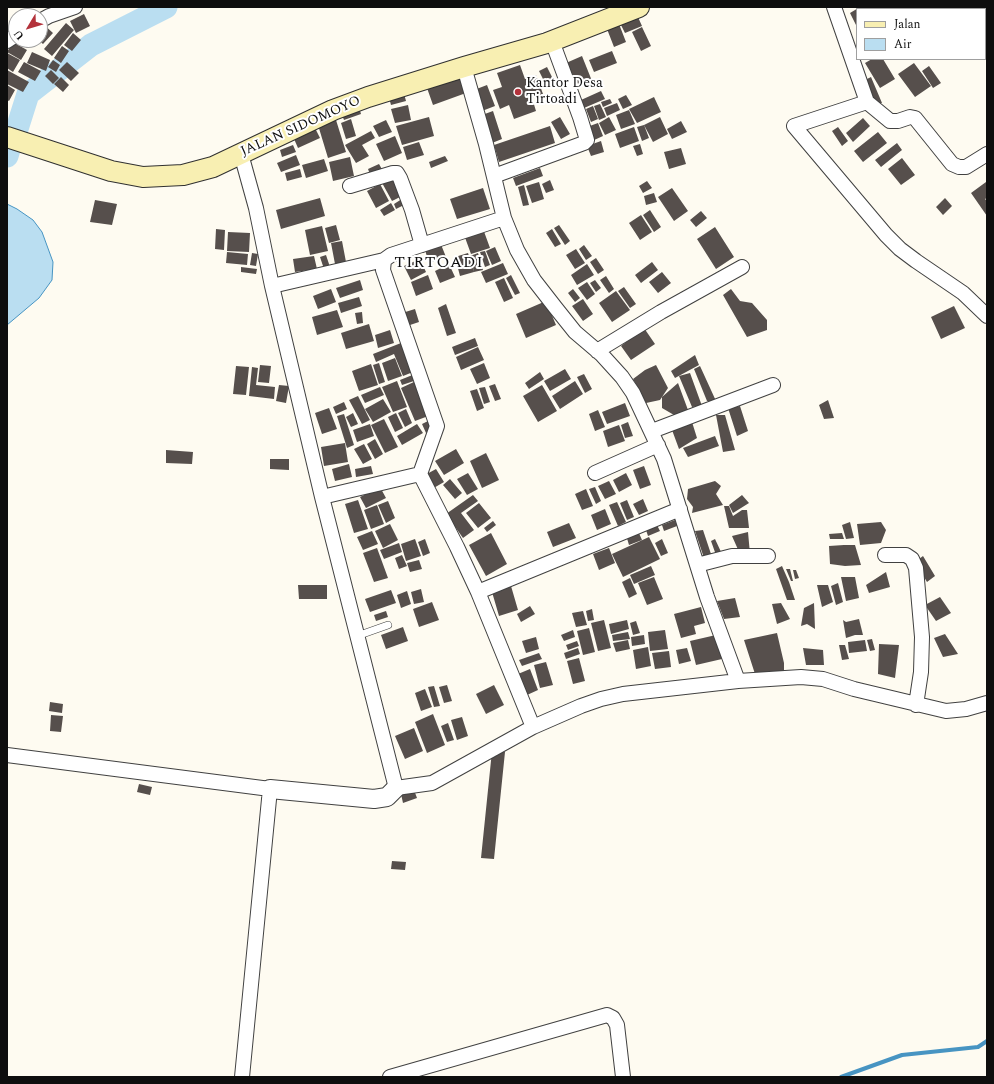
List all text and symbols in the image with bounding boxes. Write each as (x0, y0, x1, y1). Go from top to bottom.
north arrow (8, 8, 48, 48)
legend (856, 8, 986, 60)
text: Jalan (894, 15, 921, 34)
text: U (9, 26, 28, 44)
text: Air (894, 35, 912, 54)
place label: Kantor Desa Tirtoadi (526, 76, 603, 108)
marker: Kantor Desa Tirtoadi (513, 87, 523, 97)
street label: JALAN SIDOMOYO (239, 93, 363, 161)
district label: TIRTOADI (394, 254, 484, 274)

